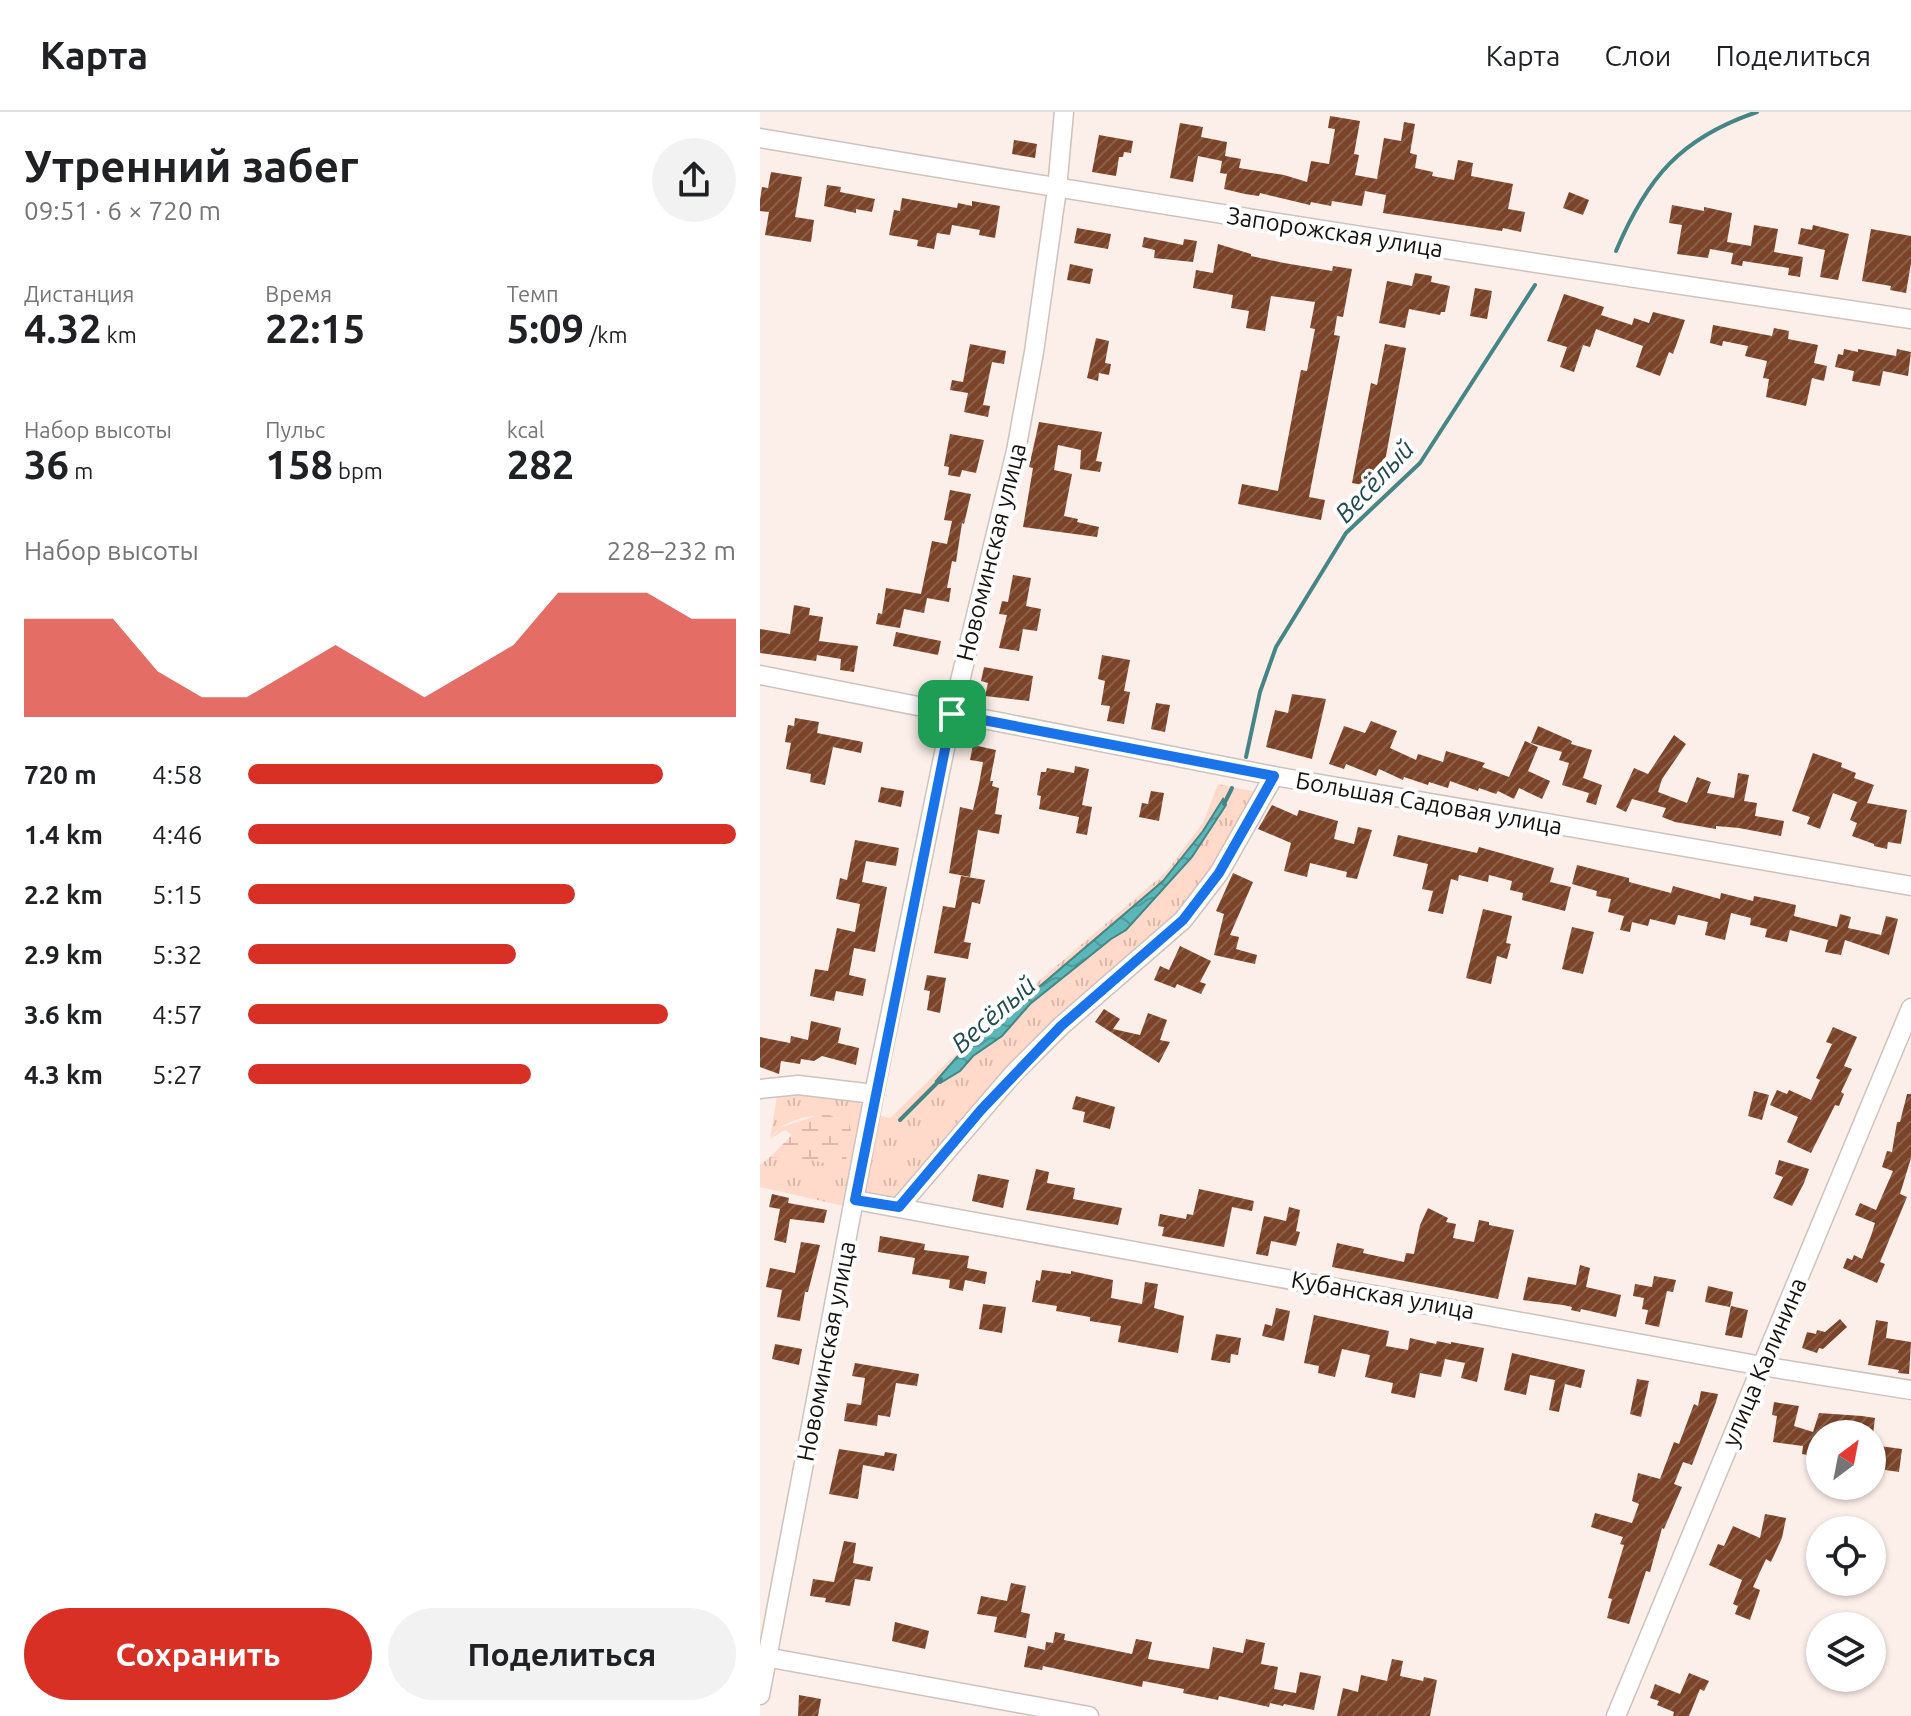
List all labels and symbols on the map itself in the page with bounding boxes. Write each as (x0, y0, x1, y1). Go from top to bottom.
street label: Запорожская улица (1225, 202, 1445, 262)
water label: Весёлый (1329, 434, 1419, 528)
street label: Новоминская улица (951, 440, 1031, 664)
pin (918, 680, 986, 748)
street label: Большая Садовая улица (1294, 766, 1564, 840)
water label: Весёлый (945, 970, 1041, 1058)
street label: Новоминская улица (791, 1239, 861, 1463)
street label: Кубанская улица (1289, 1266, 1477, 1324)
street label: улица Калинина (1716, 1273, 1812, 1451)
north arrow (1806, 1420, 1886, 1500)

